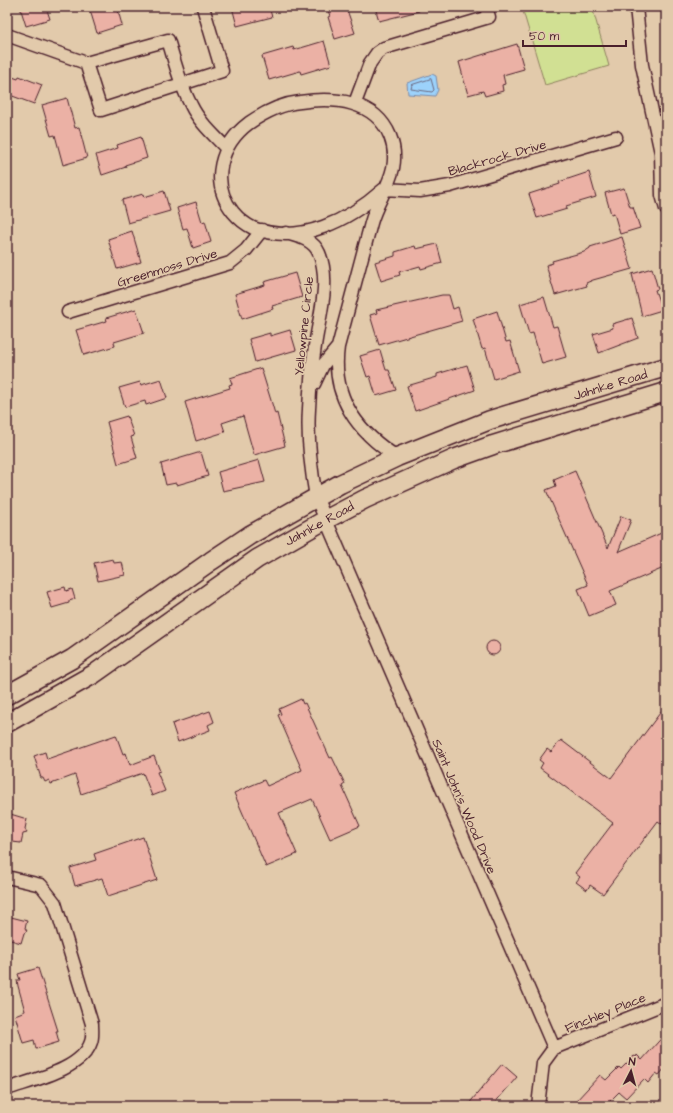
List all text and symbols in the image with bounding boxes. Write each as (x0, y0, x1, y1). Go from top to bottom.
scale bar (523, 22, 626, 48)
text: 50 m (529, 28, 560, 45)
street label: Blackrock Drive (446, 135, 548, 181)
street label: Greenmoss Drive (115, 244, 220, 292)
street label: Yellowpine Circle (290, 276, 318, 377)
street label: Jahnke Road (571, 365, 650, 405)
street label: Jahnke Road (282, 497, 358, 550)
street label: Saint John's Wood Drive (427, 736, 501, 877)
street label: Finchley Place (562, 989, 649, 1038)
north arrow (611, 1051, 651, 1091)
text: N (628, 1054, 636, 1069)

